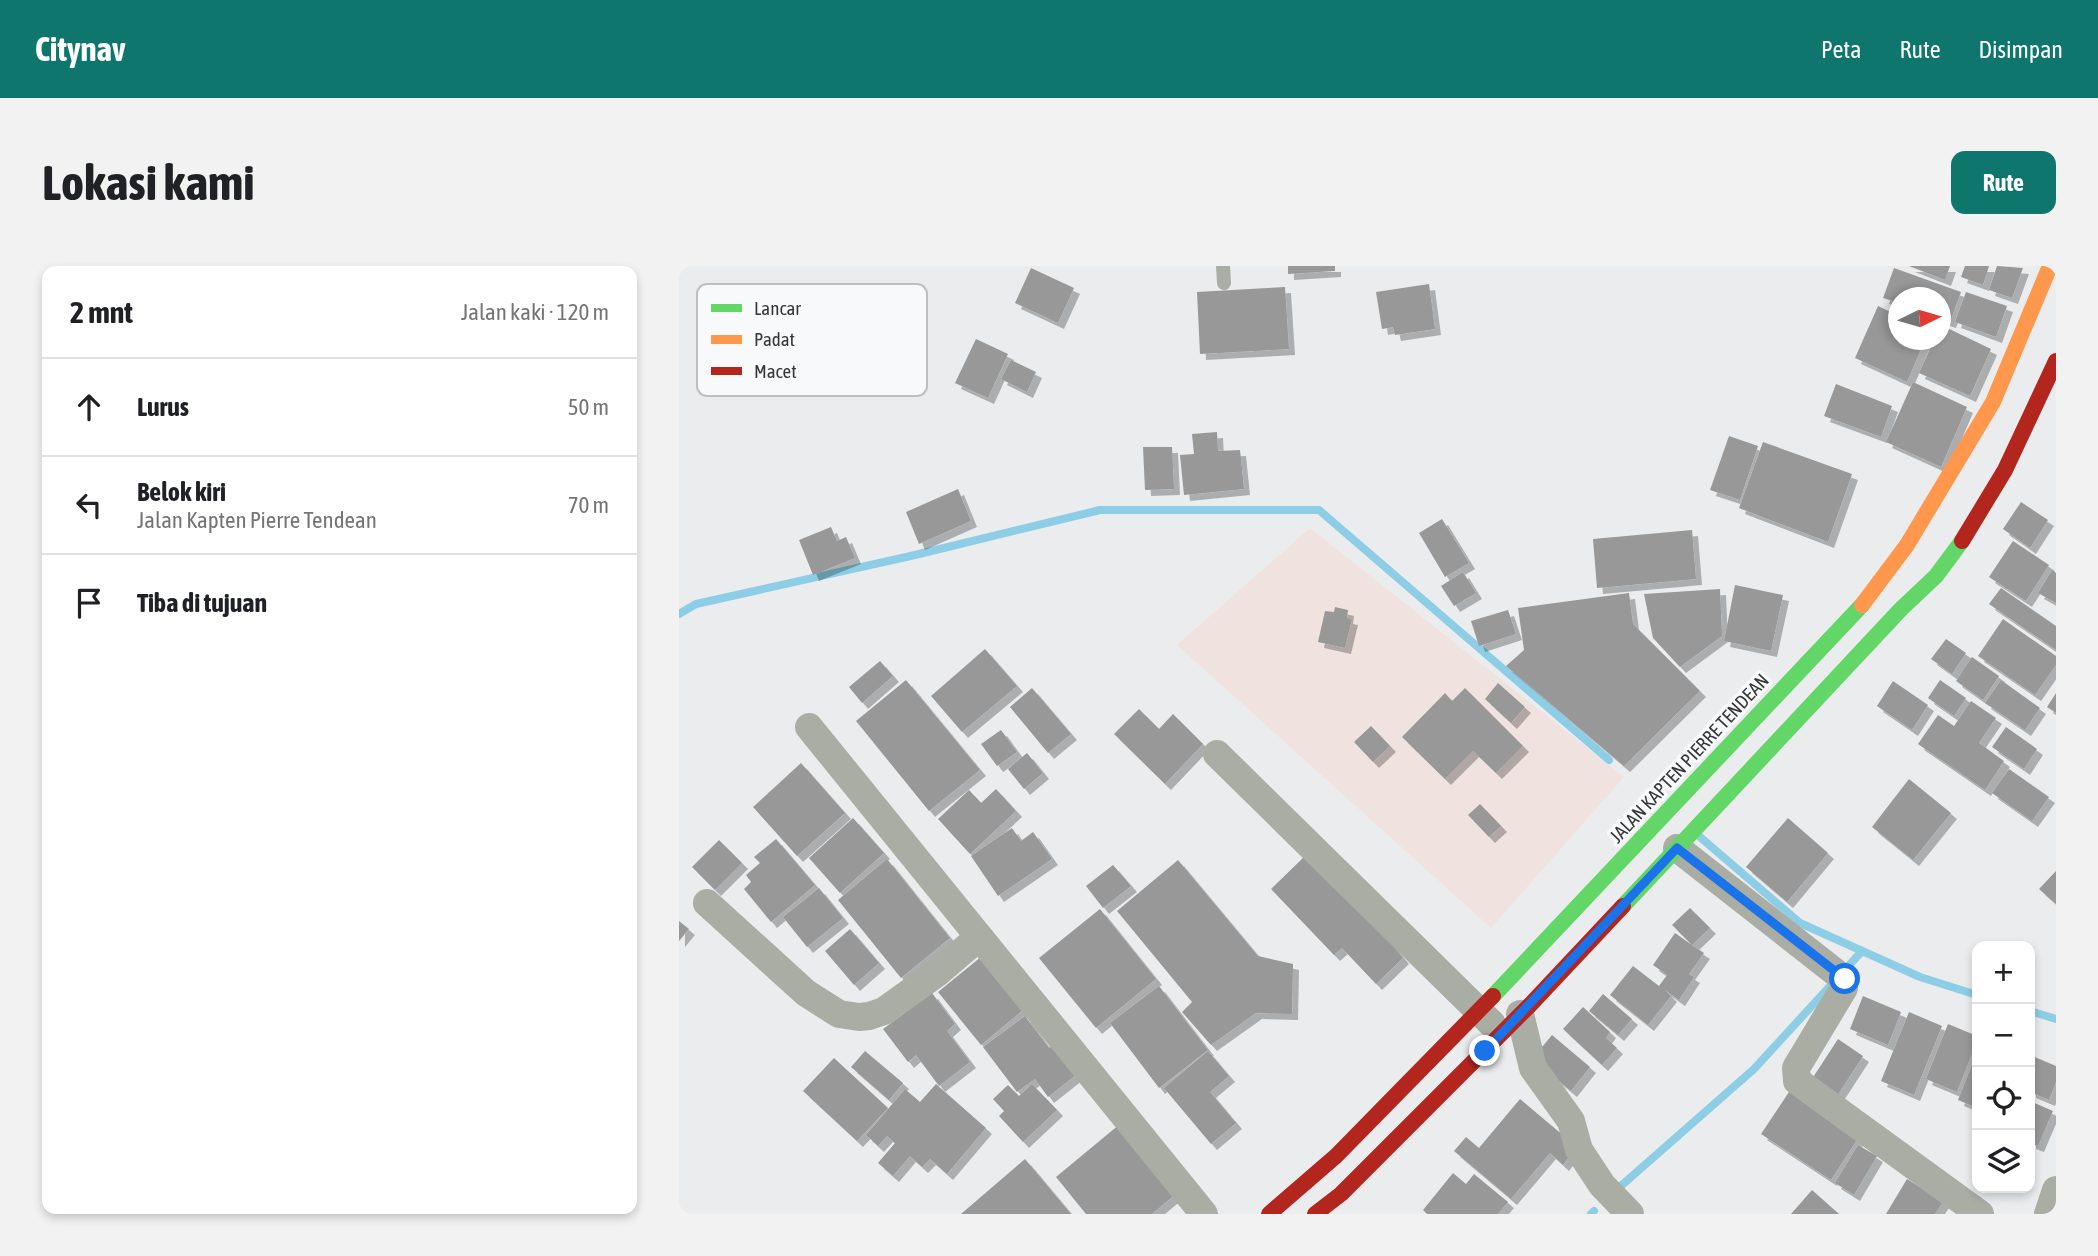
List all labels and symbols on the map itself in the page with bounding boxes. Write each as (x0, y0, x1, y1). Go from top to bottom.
legend (697, 284, 927, 396)
north arrow (1888, 287, 1951, 350)
text: Lancar (754, 297, 801, 319)
text: Padat (754, 328, 795, 350)
text: Macet (754, 360, 797, 382)
street label: JALAN KAPTEN PIERRE TENDEAN (1605, 669, 1773, 847)
route start (1829, 963, 1860, 994)
route end (1469, 1035, 1500, 1066)

